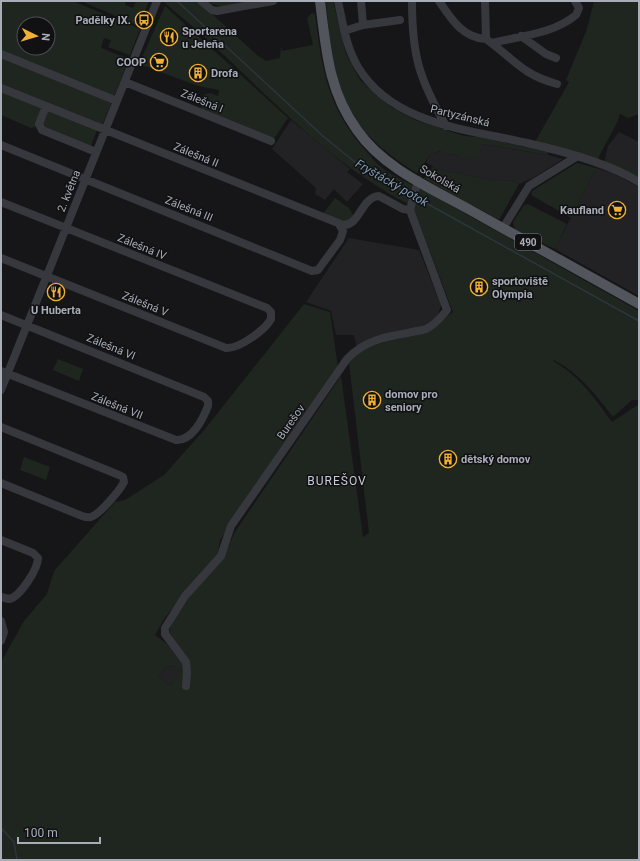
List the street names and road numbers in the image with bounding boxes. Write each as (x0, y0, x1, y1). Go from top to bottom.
street label: Zálešná I (179, 87, 225, 115)
street label: Partyzánská (429, 102, 491, 130)
street label: Zálešná II (172, 140, 220, 170)
street label: Sokolská (417, 162, 463, 196)
street label: 2. května (55, 168, 83, 214)
street label: Zálešná III (163, 194, 215, 224)
street label: Zálešná IV (116, 231, 168, 263)
road number: 490 (515, 234, 541, 250)
street label: Zálešná V (120, 289, 170, 319)
street label: Zálešná VI (85, 331, 137, 363)
street label: Zálešná VII (89, 390, 145, 422)
street label: Burešov (274, 402, 308, 442)

